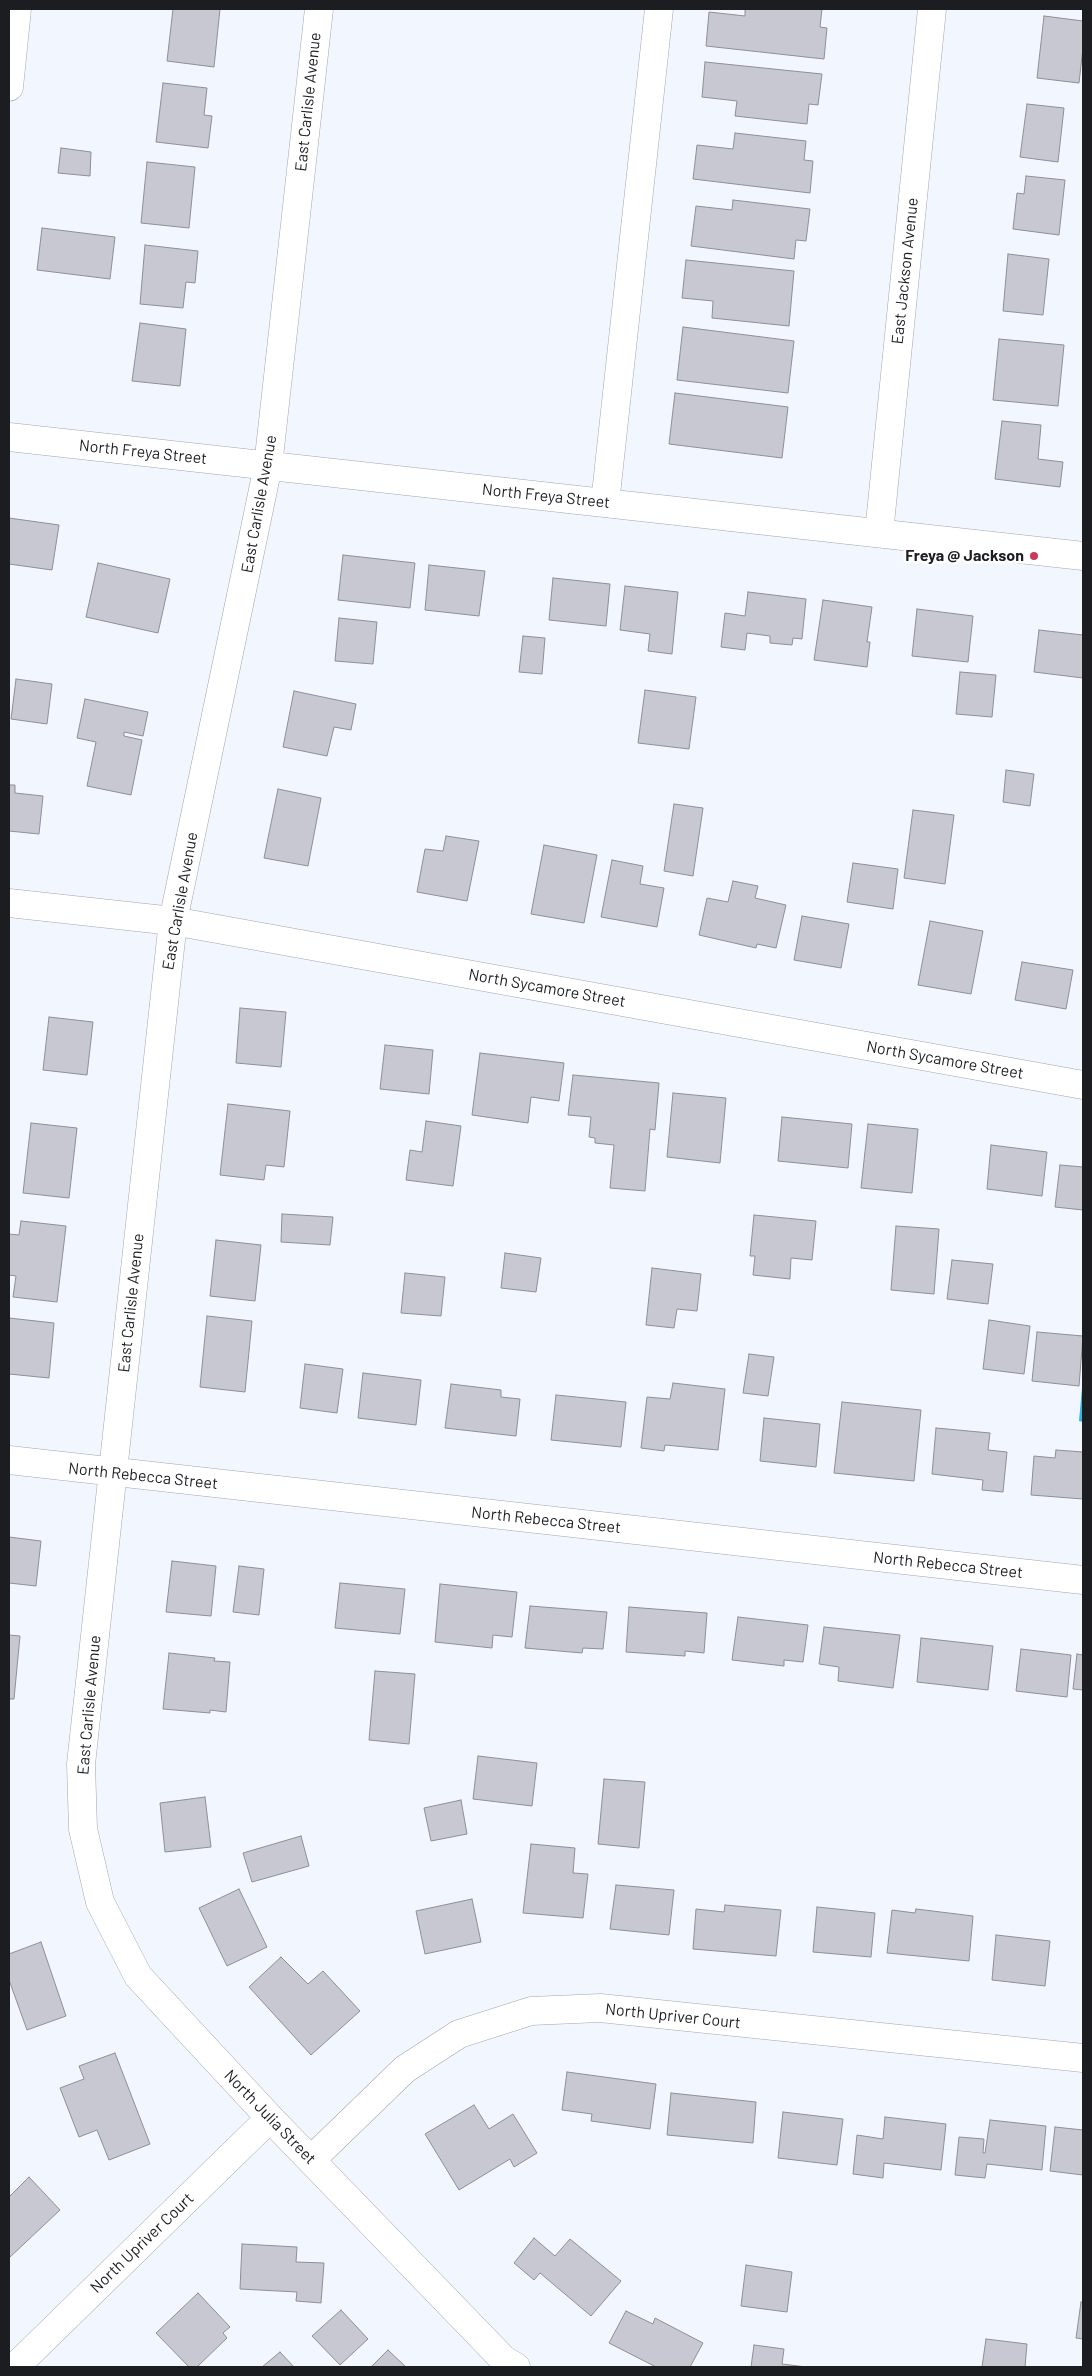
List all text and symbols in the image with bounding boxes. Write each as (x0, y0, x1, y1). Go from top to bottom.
street label: East Carlisle Avenue (291, 31, 325, 173)
street label: East Jackson Avenue (888, 197, 922, 345)
street label: East Carlisle Avenue (237, 433, 281, 575)
street label: North Freya Street (78, 436, 208, 468)
street label: North Freya Street (481, 480, 611, 512)
place label: Freya @ Jackson (905, 546, 1024, 566)
marker: Freya @ Jackson (1028, 550, 1040, 562)
street label: East Carlisle Avenue (158, 830, 202, 972)
street label: North Sycamore Street (467, 965, 627, 1011)
street label: North Sycamore Street (865, 1037, 1025, 1083)
street label: East Carlisle Avenue (114, 1232, 148, 1374)
street label: North Rebecca Street (67, 1459, 219, 1493)
street label: North Rebecca Street (470, 1503, 622, 1537)
street label: North Rebecca Street (872, 1548, 1024, 1582)
street label: East Carlisle Avenue (73, 1634, 105, 1776)
street label: North Upriver Court (604, 1999, 742, 2033)
street label: North Julia Street (220, 2066, 320, 2168)
street label: North Upriver Court (86, 2189, 198, 2297)

